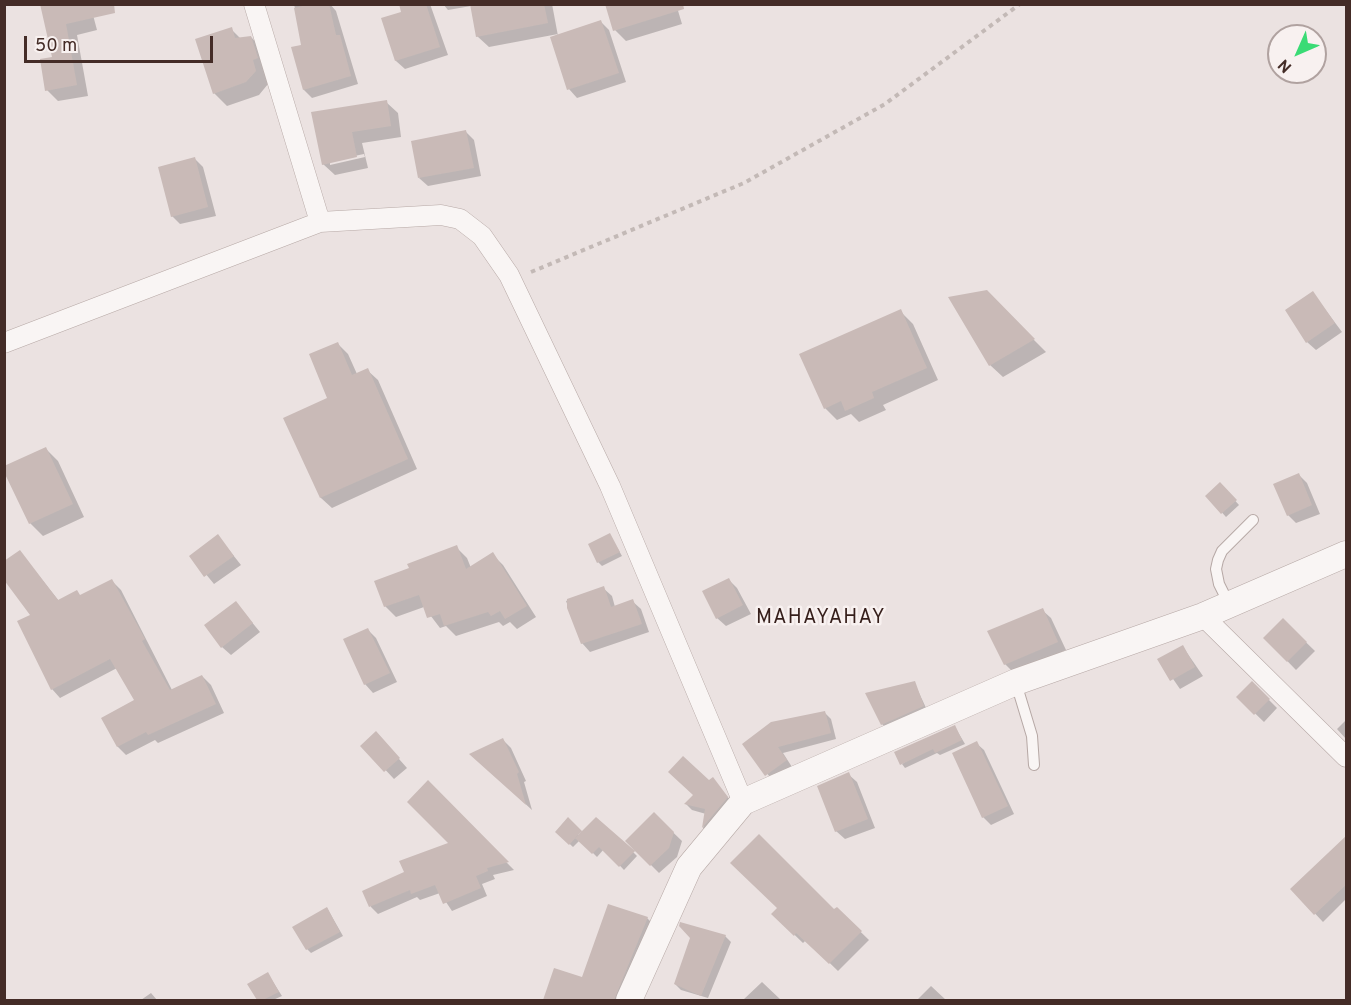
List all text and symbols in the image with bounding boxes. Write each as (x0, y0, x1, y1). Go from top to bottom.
scale bar (27, 24, 216, 62)
north arrow (1267, 24, 1327, 84)
text: 50 m (35, 35, 77, 58)
text: N (1275, 54, 1297, 76)
district label: MAHAYAHAY (756, 607, 886, 631)

